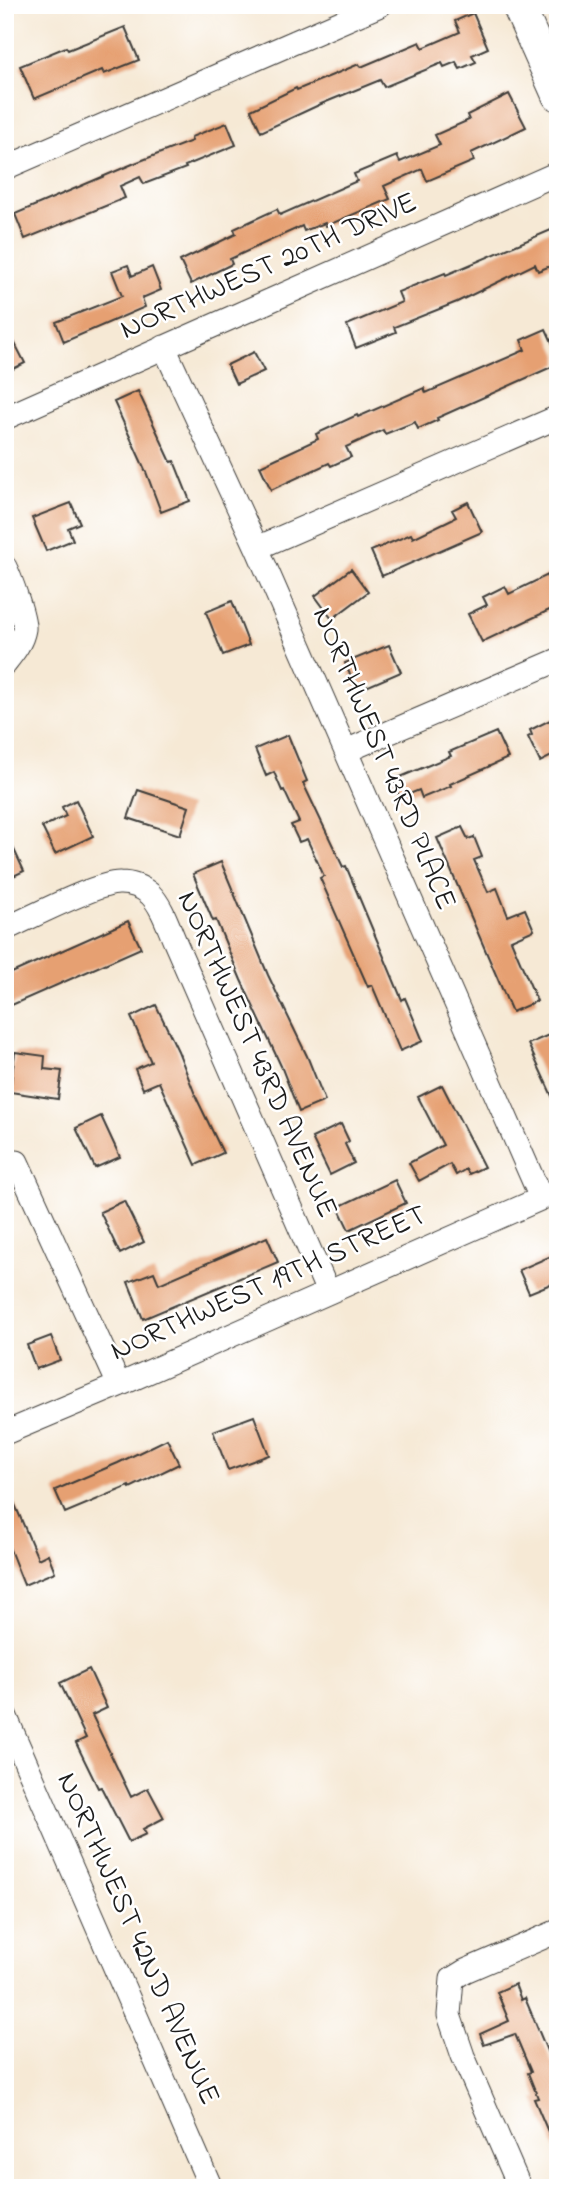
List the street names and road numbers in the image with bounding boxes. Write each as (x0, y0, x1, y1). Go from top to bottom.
street label: NORTHWEST 20TH DRIVE (113, 182, 425, 352)
street label: NORTHWEST 43RD PLACE (299, 601, 467, 917)
street label: NORTHWEST 43RD AVENUE (164, 884, 348, 1226)
street label: NORTHWEST 19TH STREET (104, 1194, 434, 1374)
street label: NORTHWEST 42ND AVENUE (44, 1766, 230, 2112)

